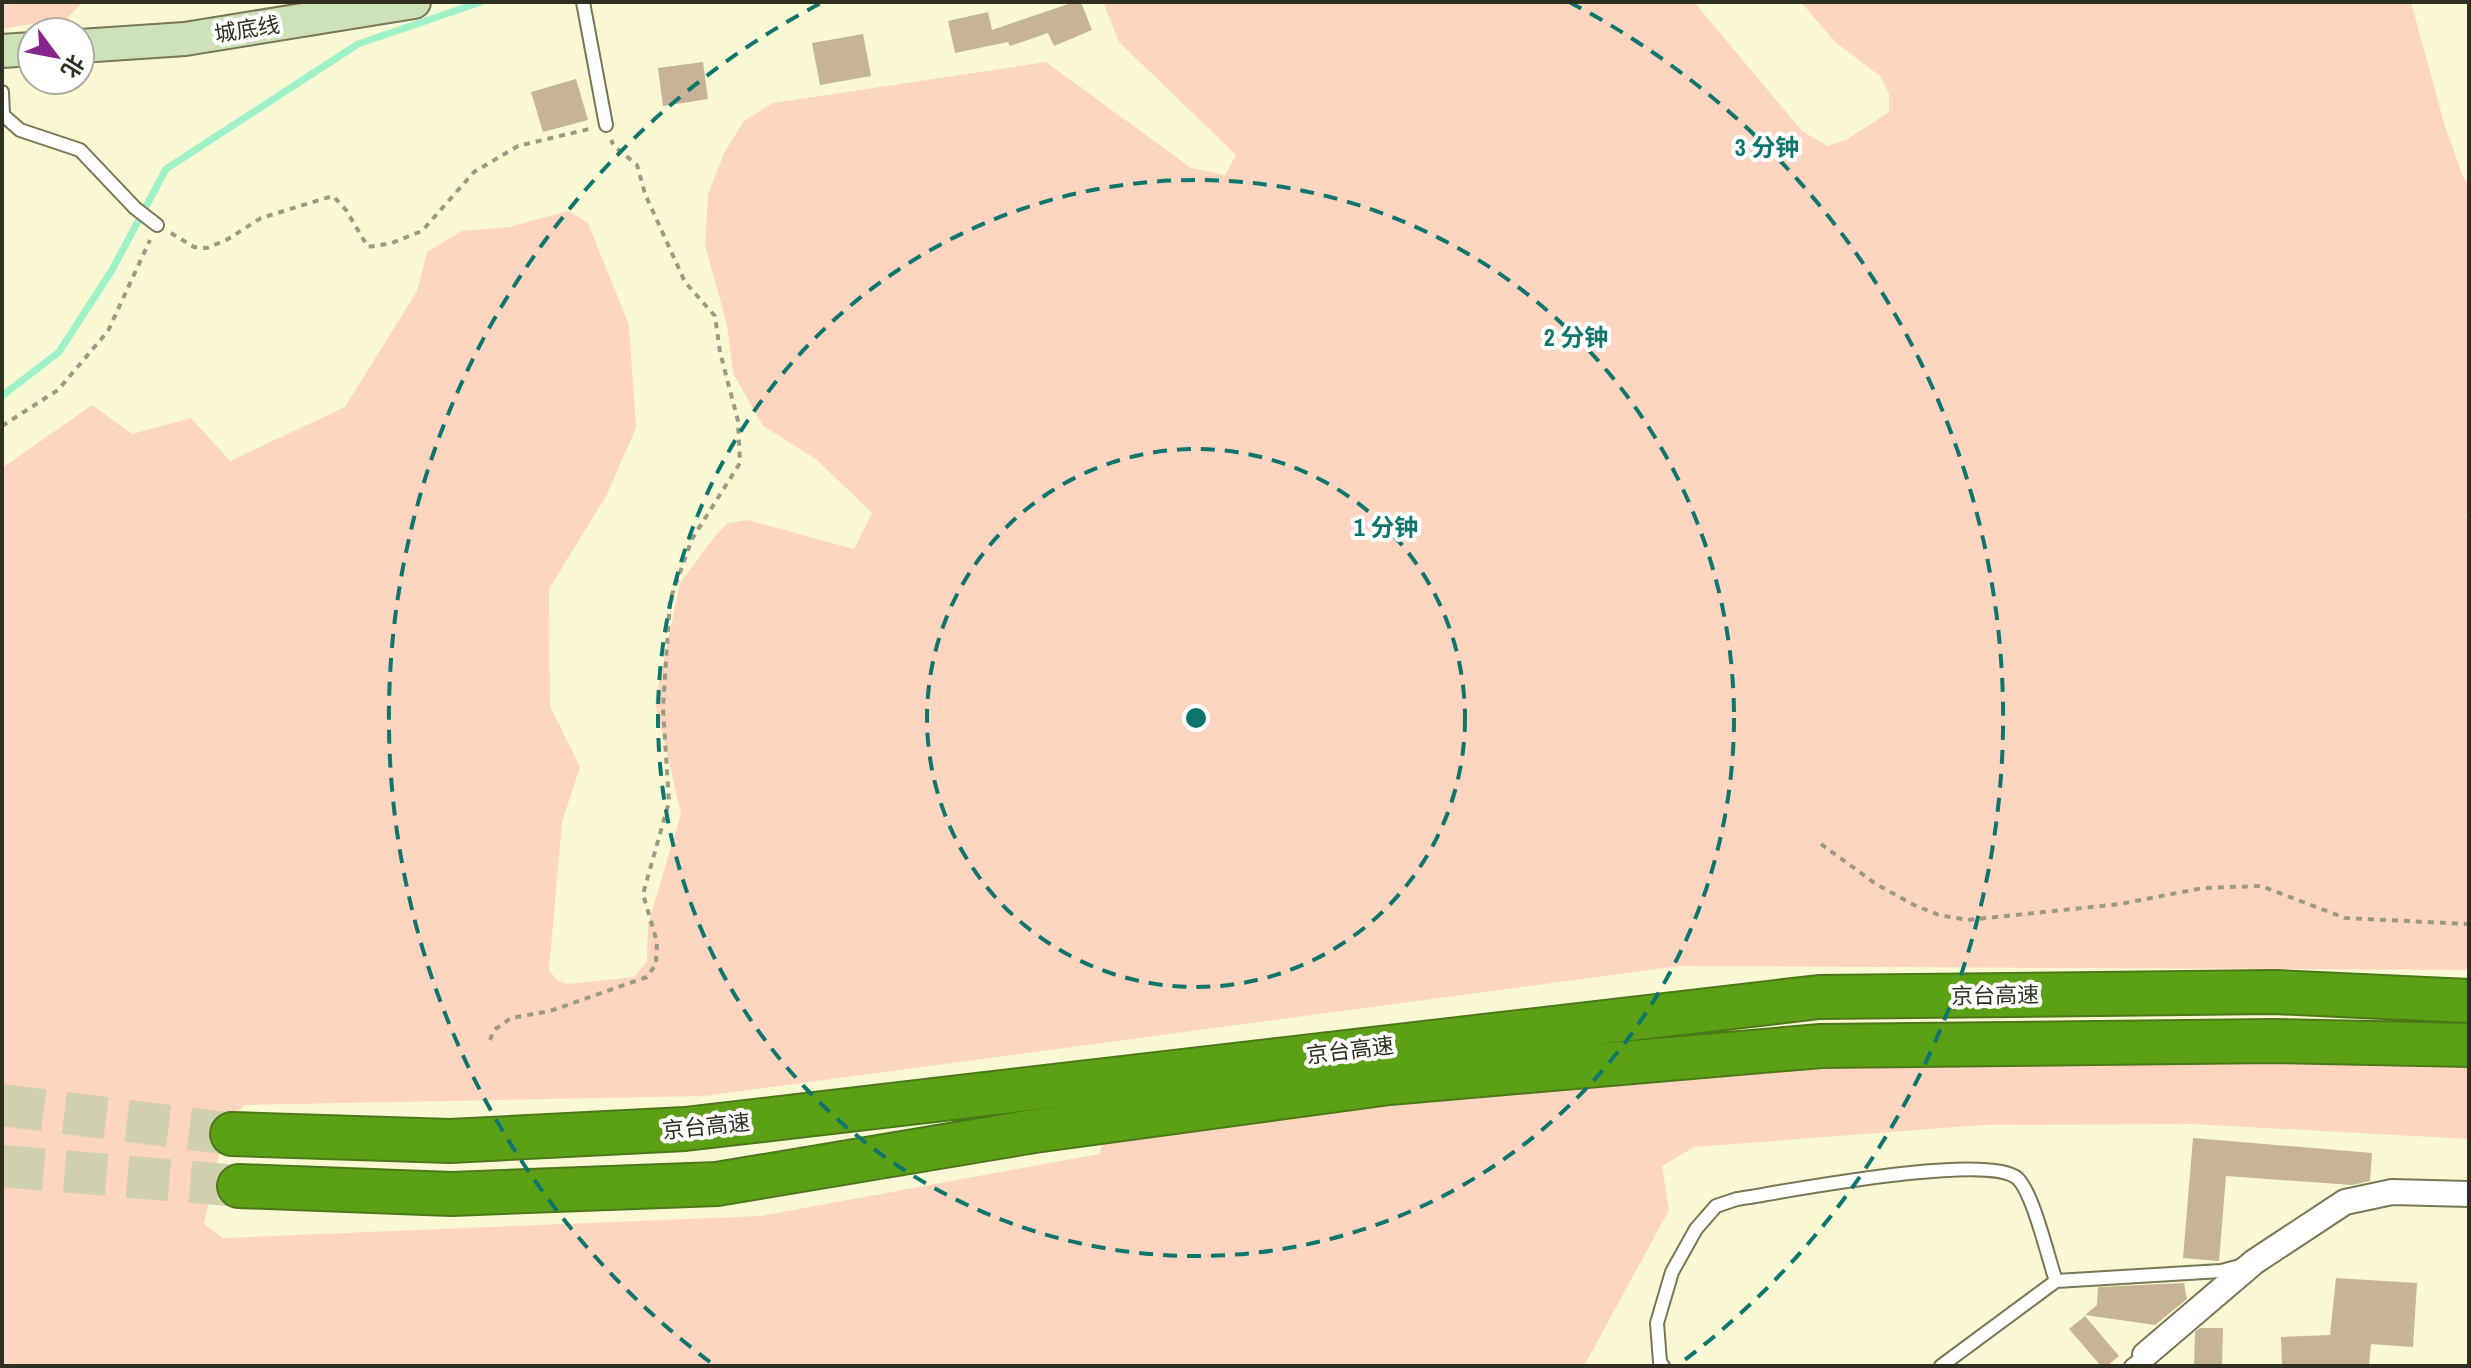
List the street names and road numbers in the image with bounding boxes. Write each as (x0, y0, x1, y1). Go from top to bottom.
street label: 城底线 (212, 9, 282, 49)
street label: 京台高速 (1951, 979, 2039, 1011)
street label: 京台高速 (1304, 1030, 1396, 1070)
street label: 京台高速 (661, 1106, 751, 1146)

